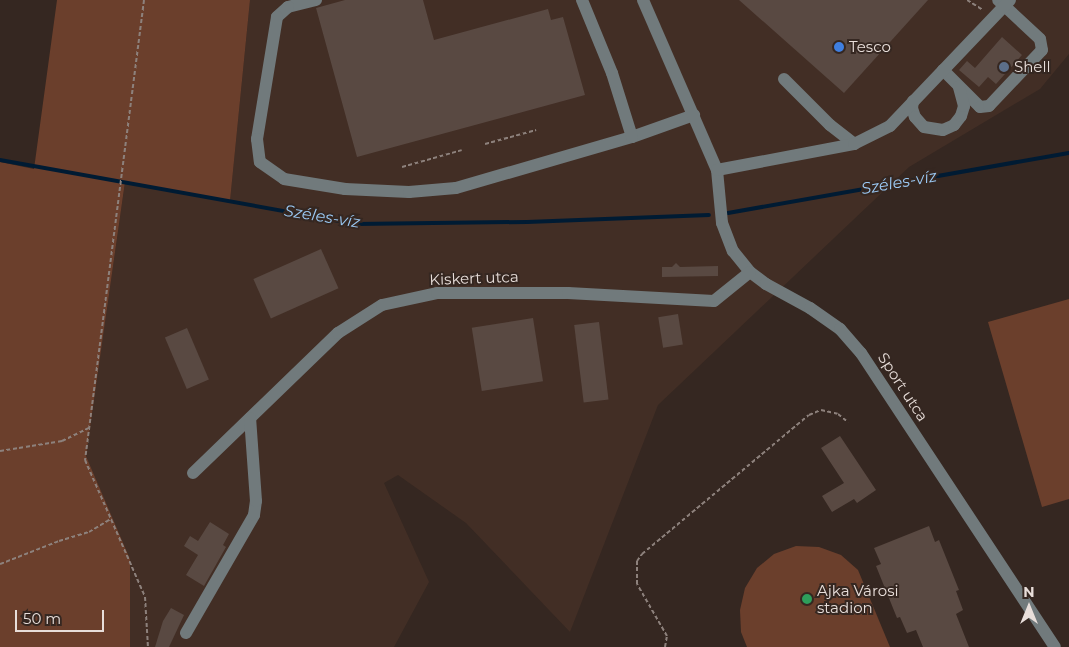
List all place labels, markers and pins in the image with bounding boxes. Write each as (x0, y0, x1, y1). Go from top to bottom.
place label: Tesco (849, 38, 891, 56)
marker: Tesco (833, 41, 845, 53)
place label: Shell (1014, 58, 1050, 76)
marker: Shell (998, 61, 1010, 73)
place label: Ajka Városi stadion (817, 581, 899, 616)
marker: Ajka Városi stadion (801, 593, 813, 605)

